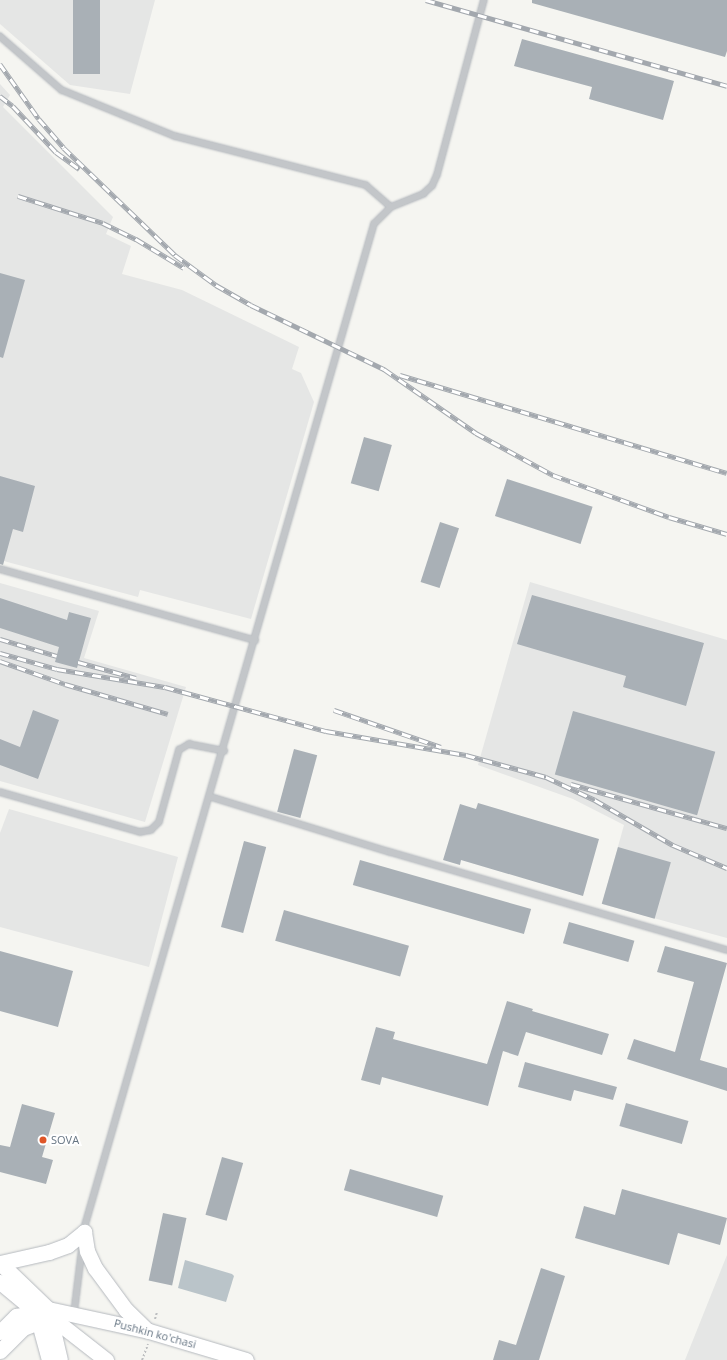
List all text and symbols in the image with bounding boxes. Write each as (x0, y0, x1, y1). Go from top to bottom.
place label: SOVA (51, 1133, 79, 1147)
marker: SOVA (38, 1135, 48, 1145)
street label: Pushkin ko'chasi (112, 1317, 198, 1351)

